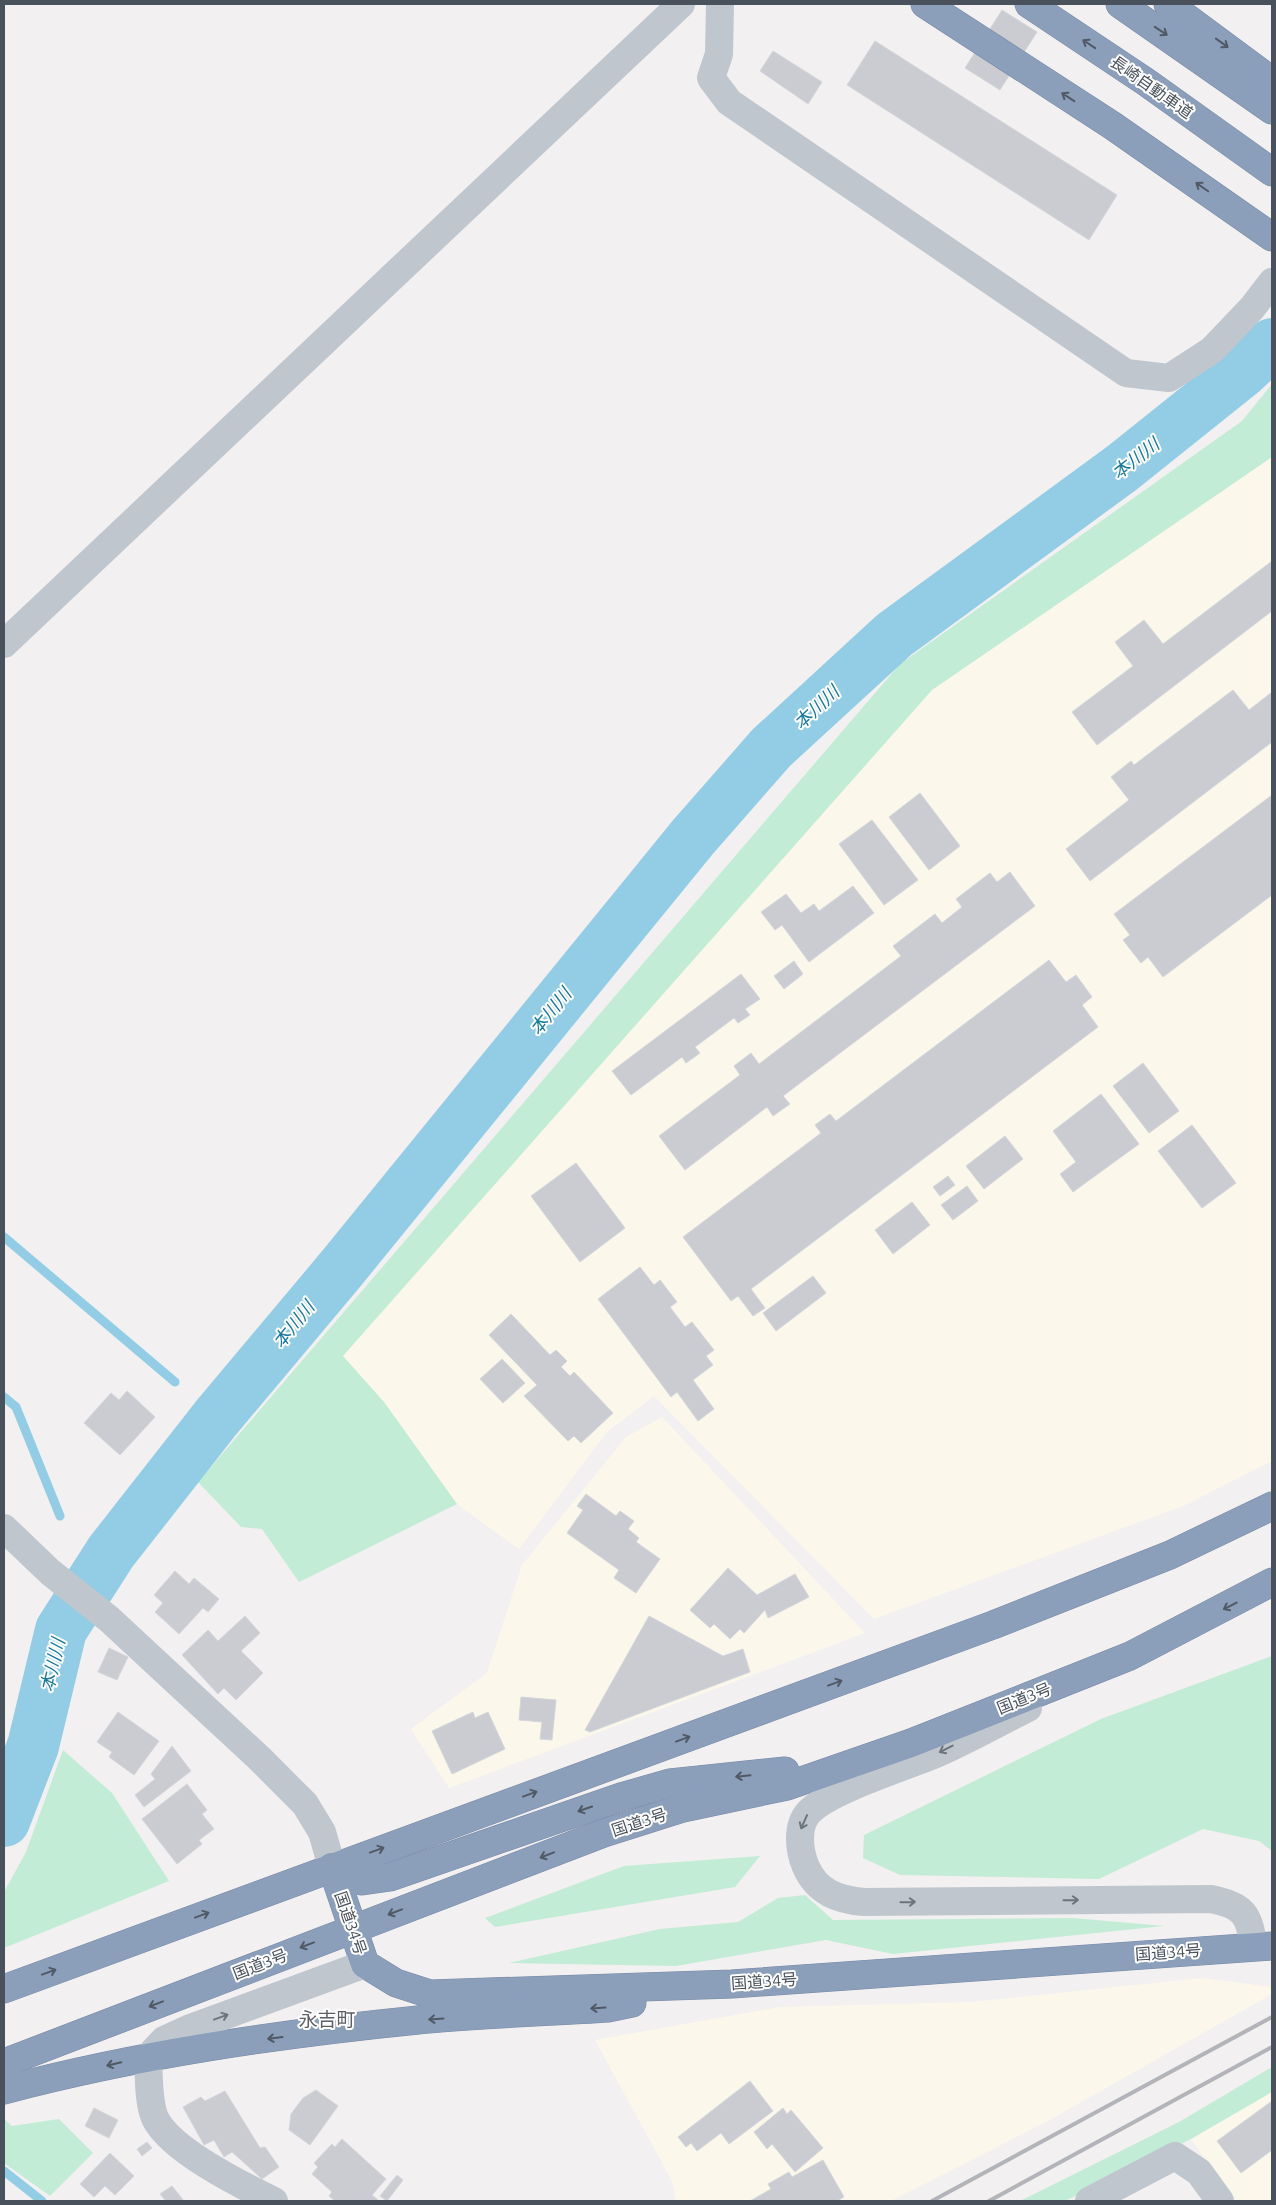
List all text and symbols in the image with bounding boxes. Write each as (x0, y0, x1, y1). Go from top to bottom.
one-way arrow (1153, 26, 1167, 36)
one-way arrow (1215, 37, 1228, 48)
one-way arrow (1082, 39, 1096, 49)
street label: 長崎自動車道 (1108, 52, 1196, 122)
one-way arrow (1061, 91, 1075, 101)
one-way arrow (1196, 182, 1210, 192)
water label: 本川川 (1108, 432, 1164, 483)
water label: 本川川 (789, 680, 844, 733)
water label: 本川川 (525, 982, 576, 1038)
water label: 本川川 (268, 1295, 319, 1351)
one-way arrow (1222, 1601, 1237, 1611)
water label: 本川川 (36, 1634, 68, 1694)
one-way arrow (827, 1678, 843, 1687)
street label: 国道3号 (994, 1679, 1054, 1717)
one-way arrow (674, 1734, 690, 1743)
one-way arrow (939, 1745, 954, 1754)
one-way arrow (735, 1771, 751, 1781)
one-way arrow (522, 1789, 537, 1798)
one-way arrow (577, 1805, 593, 1814)
street label: 国道3号 (609, 1805, 669, 1839)
one-way arrow (799, 1814, 808, 1829)
one-way arrow (369, 1845, 385, 1854)
one-way arrow (539, 1851, 555, 1860)
street label: 国道34号 (332, 1889, 370, 1957)
one-way arrow (1062, 1895, 1078, 1905)
one-way arrow (900, 1897, 916, 1907)
one-way arrow (387, 1908, 403, 1917)
one-way arrow (194, 1910, 209, 1919)
one-way arrow (300, 1941, 315, 1950)
street label: 国道34号 (1134, 1941, 1202, 1963)
street label: 国道3号 (230, 1945, 290, 1983)
one-way arrow (41, 1967, 57, 1976)
street label: 国道34号 (730, 1970, 798, 1992)
one-way arrow (149, 2000, 164, 2009)
one-way arrow (590, 2004, 606, 2013)
district label: 永吉町 (298, 2008, 356, 2030)
one-way arrow (213, 2012, 228, 2021)
one-way arrow (428, 2015, 444, 2024)
one-way arrow (267, 2033, 283, 2043)
one-way arrow (107, 2060, 123, 2069)

